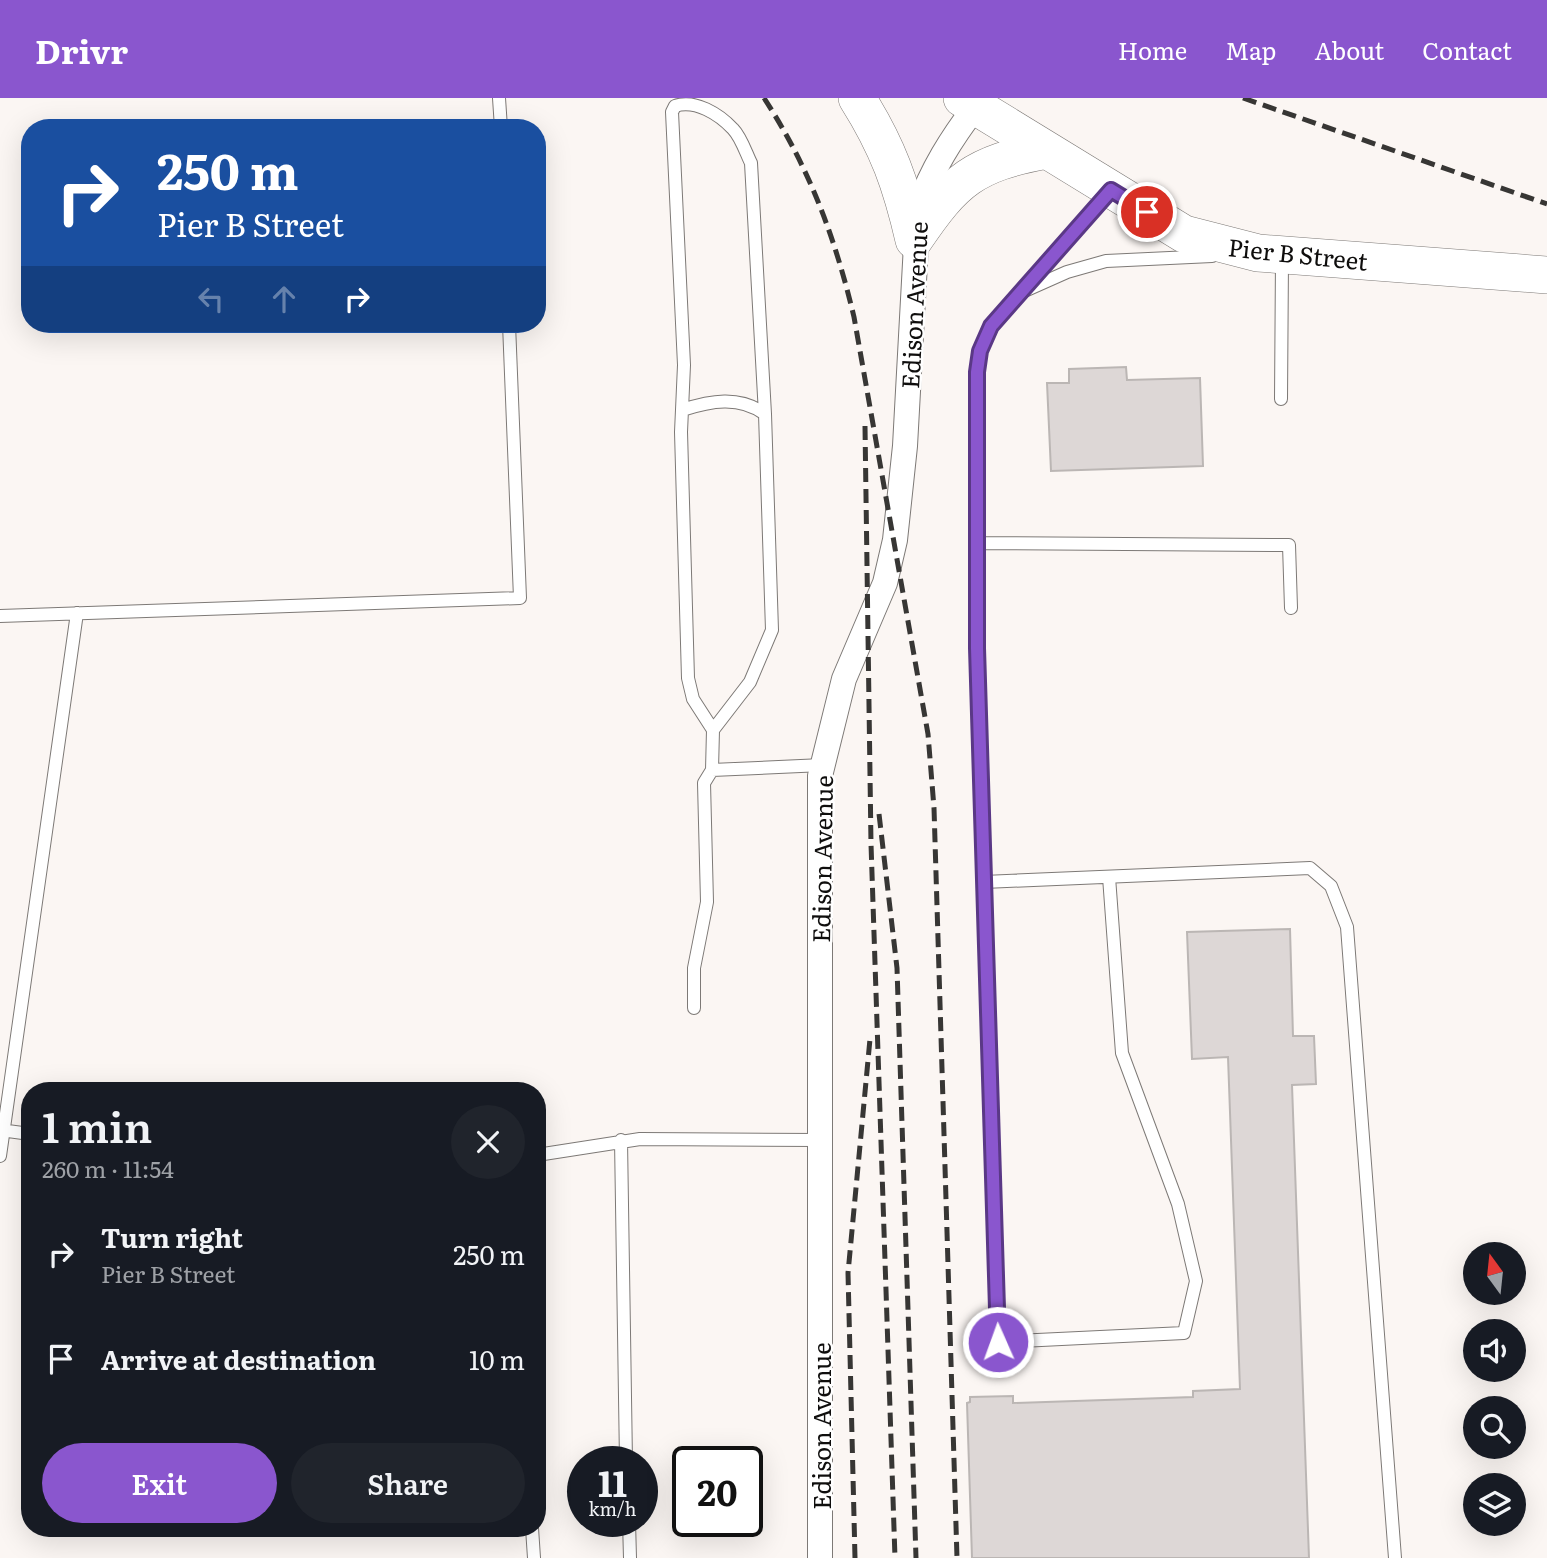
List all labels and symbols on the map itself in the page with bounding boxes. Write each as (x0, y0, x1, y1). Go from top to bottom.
pin (1117, 182, 1177, 242)
street label: Edison Avenue (891, 220, 935, 390)
street label: Pier B Street (1226, 228, 1370, 278)
street label: Edison Avenue (802, 775, 840, 943)
north arrow (1463, 1242, 1526, 1306)
position arrow (961, 1305, 1035, 1379)
street label: Edison Avenue (803, 1342, 838, 1510)
speed limit sign: 20 (672, 1446, 763, 1537)

